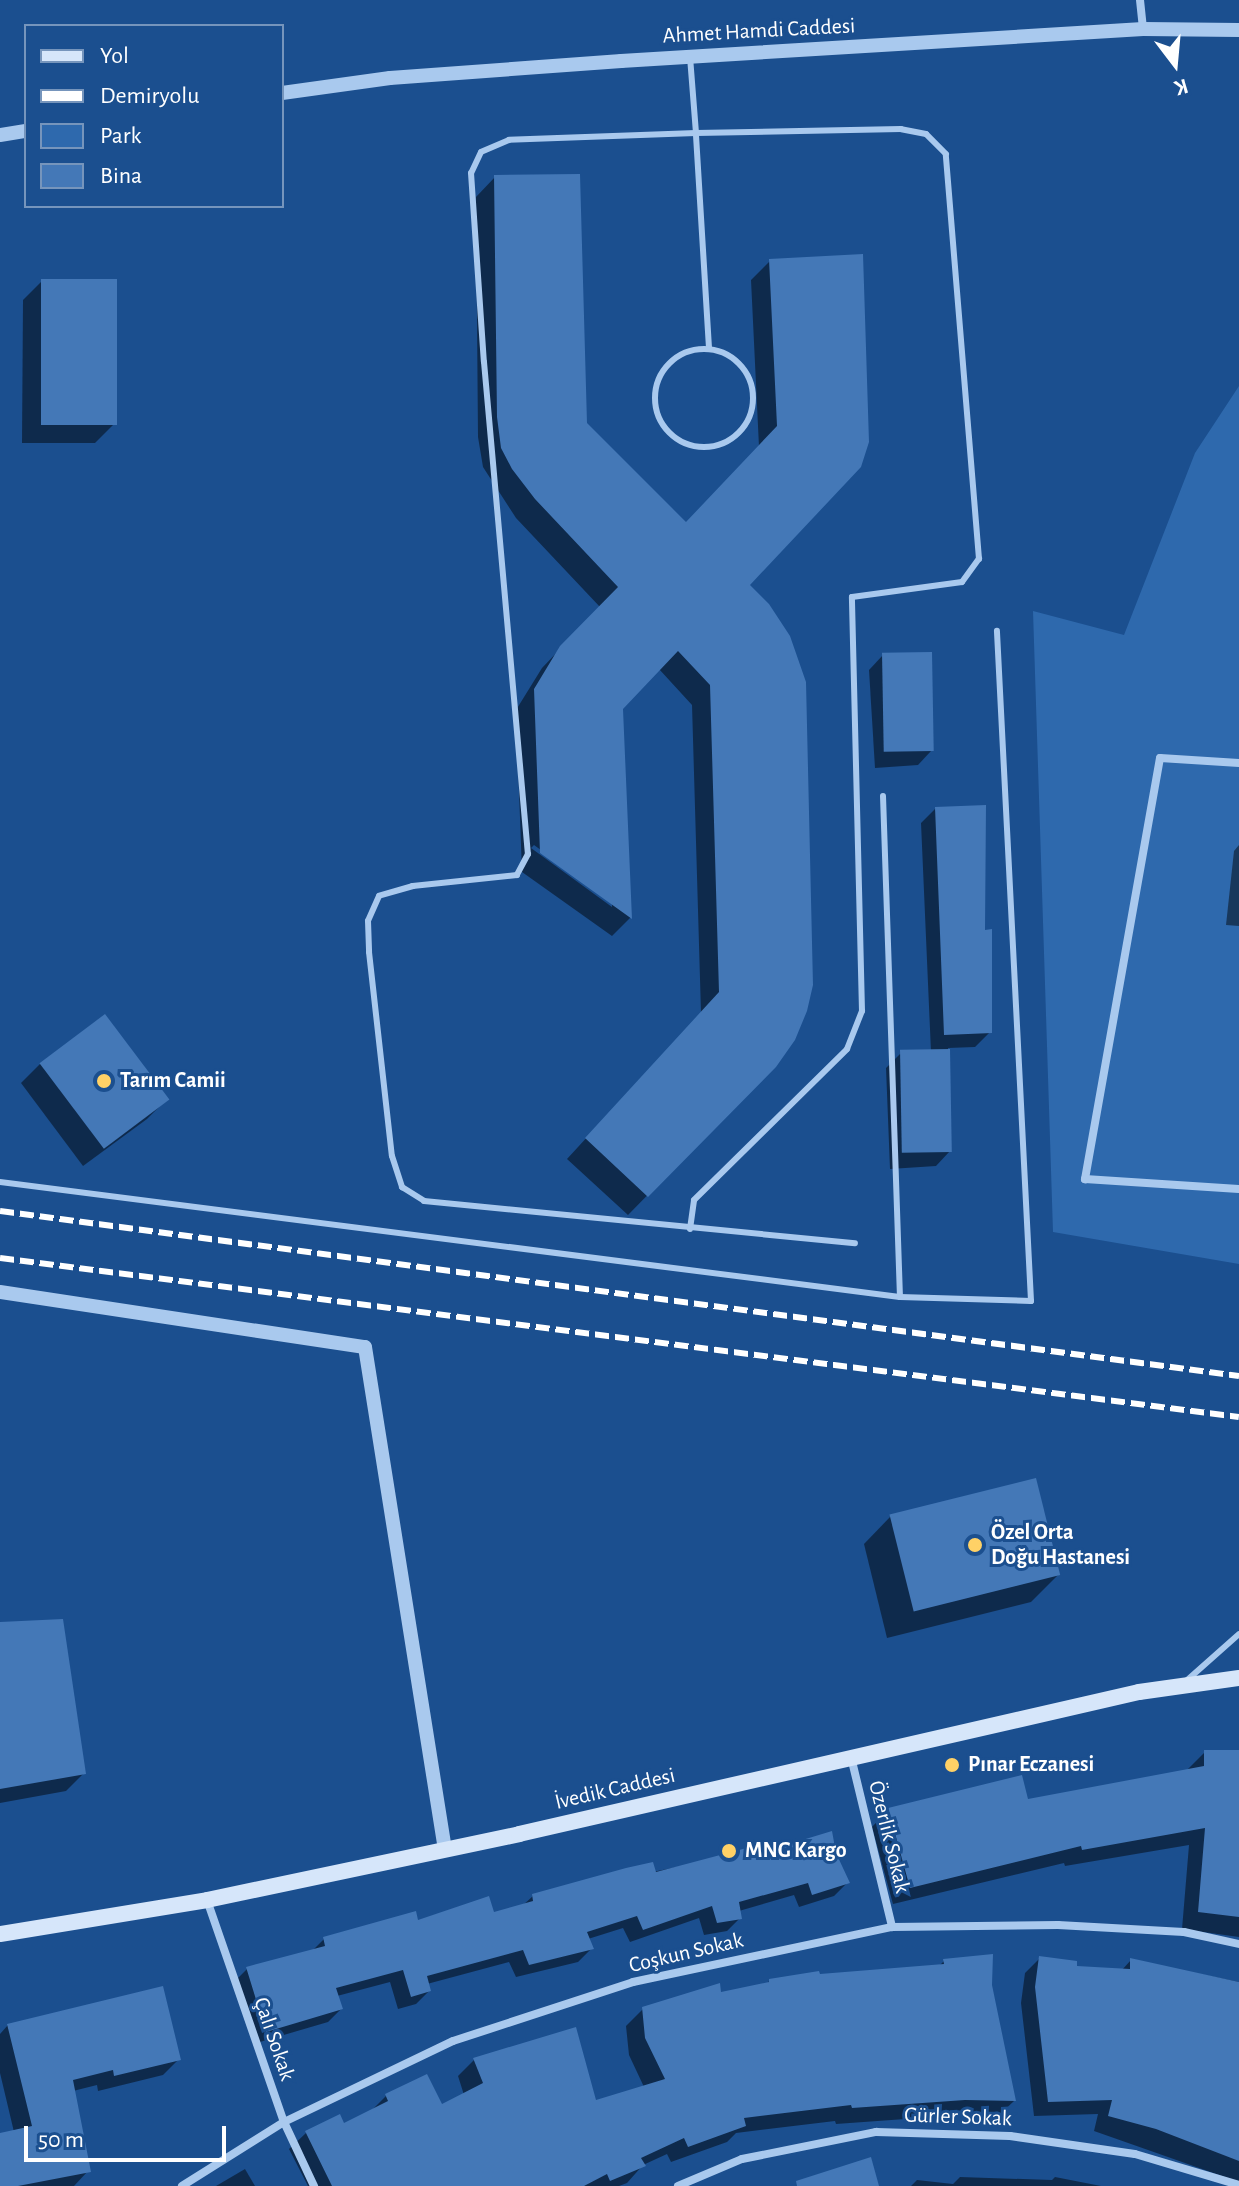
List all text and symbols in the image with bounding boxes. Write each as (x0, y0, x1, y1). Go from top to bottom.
street label: Ahmet Hamdi Caddesi (662, 13, 856, 49)
legend (24, 24, 284, 208)
north arrow (1135, 24, 1215, 104)
text: Yol (100, 44, 129, 68)
text: K (1172, 75, 1191, 99)
text: Demiryolu (100, 84, 199, 108)
text: Park (100, 124, 141, 148)
text: Bina (100, 164, 142, 188)
place label: Tarım Camii (120, 1068, 226, 1094)
marker: Tarım Camii (95, 1072, 113, 1090)
place label: Özel Orta Doğu Hastanesi (991, 1519, 1130, 1570)
marker: Özel Orta Doğu Hastanesi (966, 1536, 984, 1554)
place label: Pınar Eczanesi (968, 1752, 1094, 1778)
marker: Pınar Eczanesi (943, 1756, 961, 1774)
street label: İvedik Caddesi (552, 1762, 678, 1816)
street label: Özerlik Sokak (862, 1778, 916, 1896)
place label: MNG Kargo (745, 1838, 847, 1864)
marker: MNG Kargo (720, 1842, 738, 1860)
street label: Coşkun Sokak (626, 1927, 746, 1979)
street label: Çalı Sokak (247, 1994, 301, 2084)
street label: Gürler Sokak (904, 2102, 1012, 2132)
scale bar (28, 2110, 230, 2160)
text: 50 m (38, 2128, 84, 2152)

